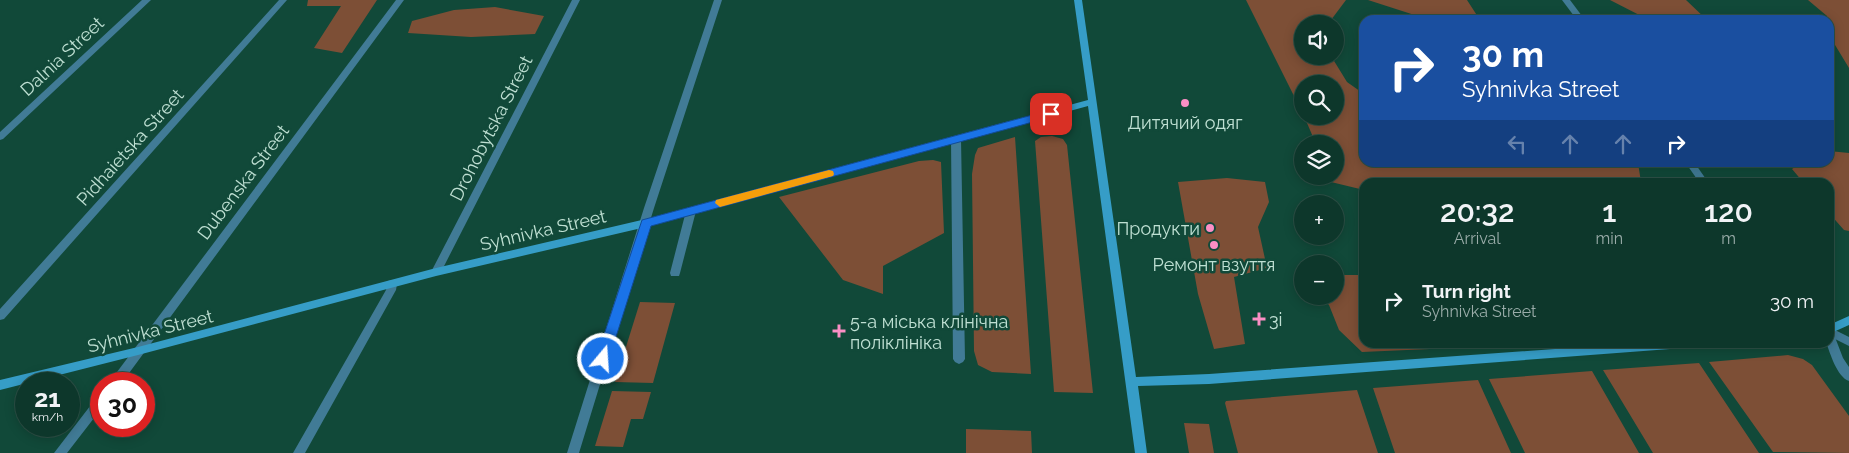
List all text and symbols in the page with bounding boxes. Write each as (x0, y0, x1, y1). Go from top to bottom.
street label: Dalnia Street (16, 12, 108, 100)
map controls (1294, 15, 1344, 305)
button: sound (1294, 15, 1344, 65)
text: 30 m (1462, 34, 1544, 75)
icon: right (1379, 35, 1444, 100)
street label: Drohobytska Street (445, 52, 537, 204)
button: search (1294, 75, 1344, 125)
text: Syhnivka Street (1462, 76, 1619, 102)
street label: Pidhaietska Street (72, 84, 188, 210)
pin (1030, 93, 1072, 135)
marker: Дитячий одяг (1179, 97, 1191, 109)
icon: arrive (1037, 100, 1065, 128)
place label: Дитячий одяг (1128, 112, 1242, 133)
street label: Dubenska Street (193, 120, 293, 244)
icon: left (1503, 130, 1531, 158)
icon: ahead (1556, 130, 1584, 158)
icon: ahead (1609, 130, 1637, 158)
icon: right (1662, 130, 1690, 158)
button: layers (1294, 135, 1344, 185)
text: 20:32 (1440, 194, 1515, 229)
text: 1 (1602, 194, 1616, 229)
text: 120 (1704, 194, 1753, 229)
button: + (1294, 195, 1344, 245)
street label: Syhnivka Street (478, 205, 608, 255)
place label: Продукти (1116, 218, 1200, 239)
marker: Продукти (1204, 222, 1216, 234)
text: Arrival (1454, 229, 1501, 248)
text: min (1595, 229, 1623, 248)
text: m (1721, 229, 1736, 248)
marker: Ремонт взуття (1208, 239, 1220, 251)
place label: Ремонт взуття (1153, 254, 1275, 275)
button: − (1294, 255, 1344, 305)
text: Turn right (1422, 280, 1511, 302)
icon: right (1379, 287, 1407, 315)
text: 30 m (1770, 290, 1814, 312)
text: Syhnivka Street (1422, 302, 1536, 321)
street label: Syhnivka Street (85, 305, 215, 357)
place label: 3i (1269, 309, 1283, 330)
place label: 5-а міська клінічна поліклініка (850, 311, 1008, 353)
marker: 3i (1253, 313, 1265, 325)
marker: 5-а міська клінічна поліклініка (832, 324, 846, 338)
position arrow (576, 332, 628, 384)
speed limit sign: 30 (90, 372, 155, 437)
text: 21 (34, 383, 61, 413)
text: km/h (32, 410, 63, 424)

